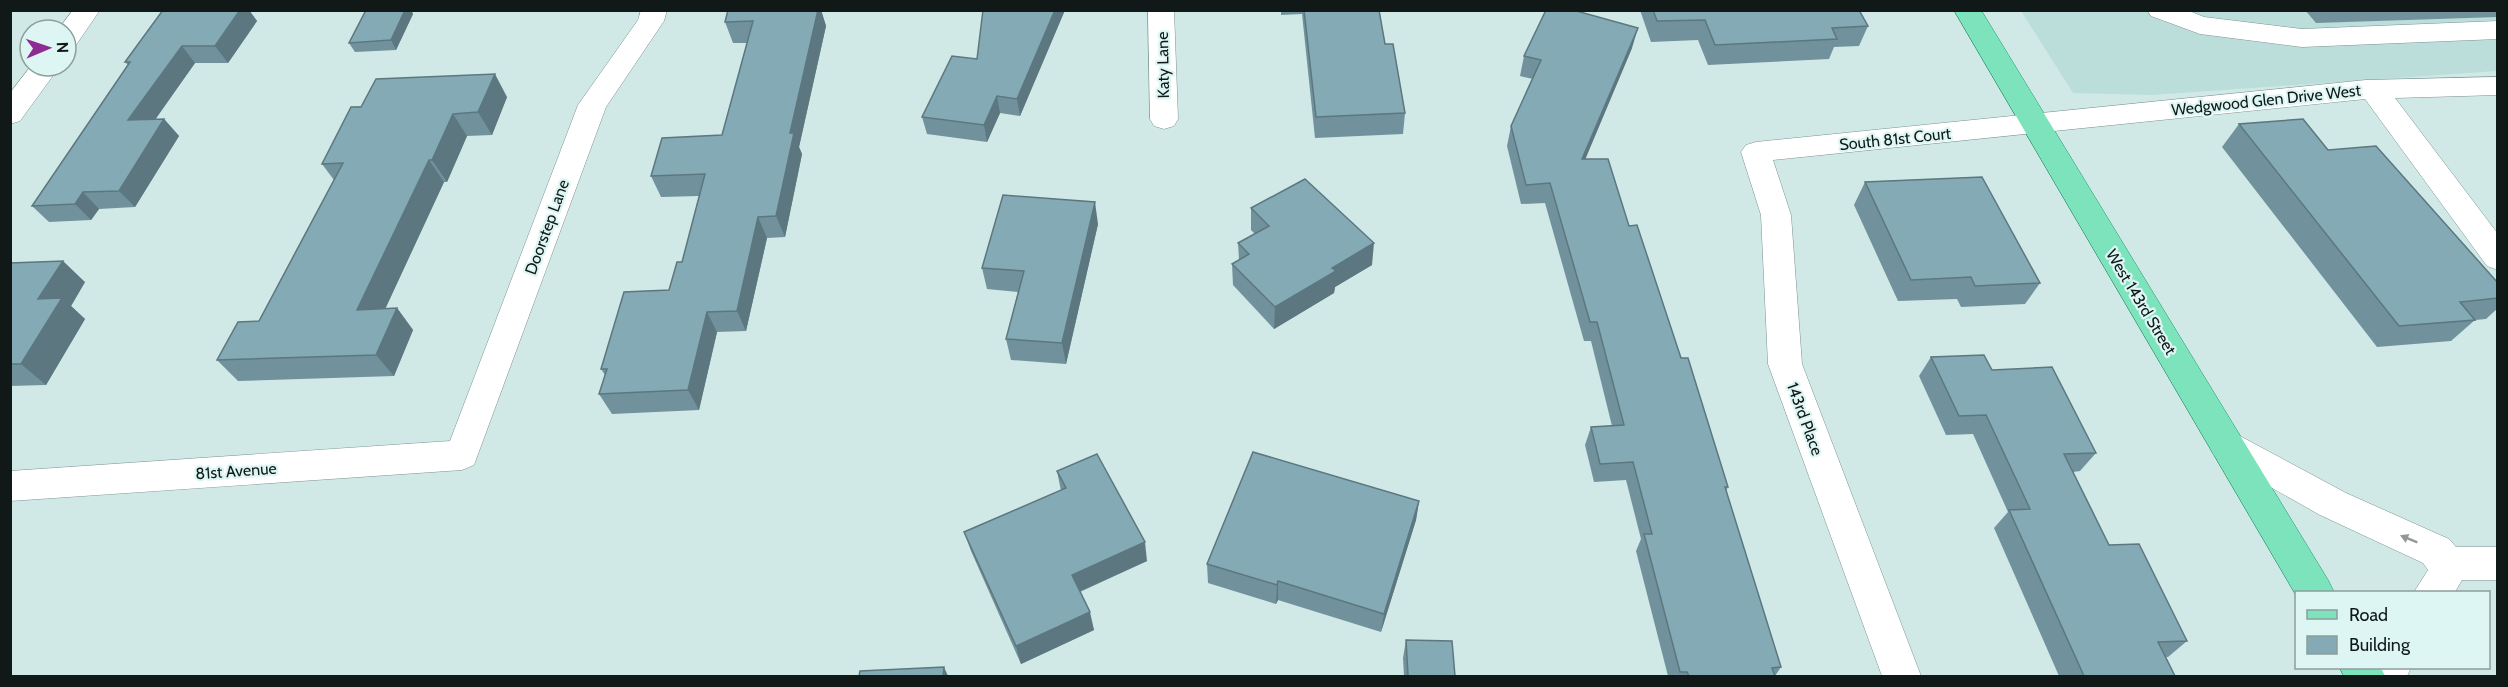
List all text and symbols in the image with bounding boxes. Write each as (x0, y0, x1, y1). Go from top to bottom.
north arrow (18, 18, 78, 78)
street label: Katy Lane (1153, 32, 1173, 98)
text: N (53, 42, 72, 53)
street label: Wedgwood Glen Drive West (2170, 81, 2362, 119)
street label: South 81st Court (1838, 124, 1952, 154)
street label: Doorstep Lane (521, 177, 573, 277)
street label: West 143rd Street (2102, 246, 2180, 359)
street label: 143rd Place (1783, 380, 1827, 458)
street label: 81st Avenue (195, 459, 277, 483)
one-way arrow (2400, 534, 2418, 543)
legend (2295, 591, 2490, 669)
text: Road (2349, 604, 2388, 626)
text: Building (2349, 634, 2411, 656)

